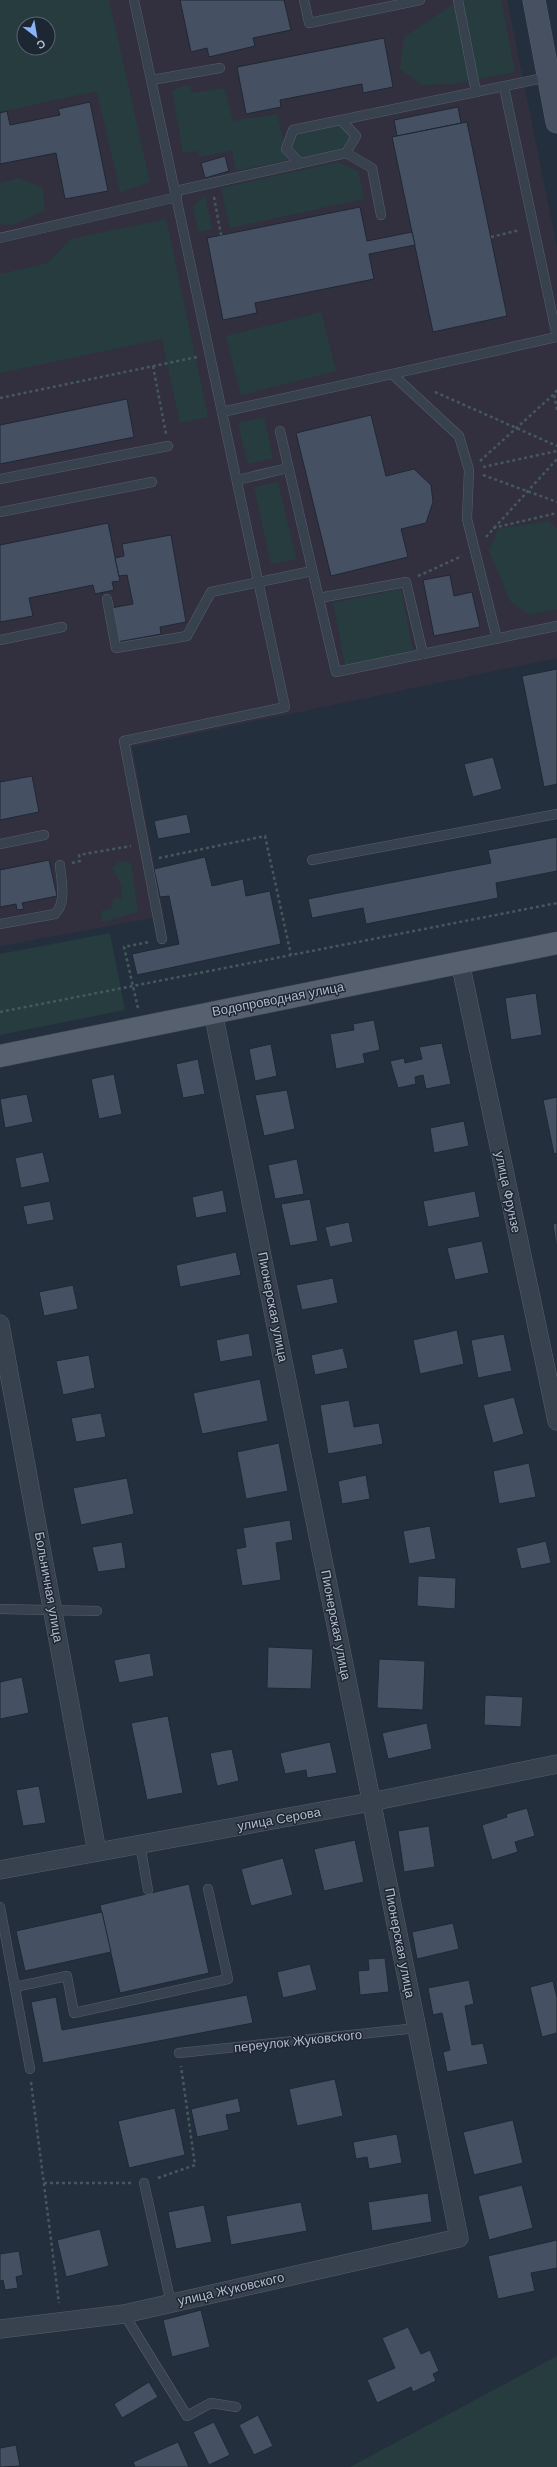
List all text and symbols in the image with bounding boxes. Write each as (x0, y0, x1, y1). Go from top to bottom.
north arrow (16, 16, 56, 56)
text: С (35, 37, 48, 52)
street label: Водопроводная улица (211, 979, 346, 1019)
street label: улица Фрунзе (492, 1150, 524, 1234)
street label: Пионерская улица (255, 1251, 291, 1364)
street label: Больничная улица (32, 1531, 66, 1644)
street label: Пионерская улица (318, 1569, 354, 1682)
street label: улица Серова (236, 1804, 323, 1834)
street label: Пионерская улица (382, 1887, 418, 2000)
street label: переулок Жуковского (233, 2027, 363, 2055)
street label: улица Жуковского (176, 2269, 286, 2309)

